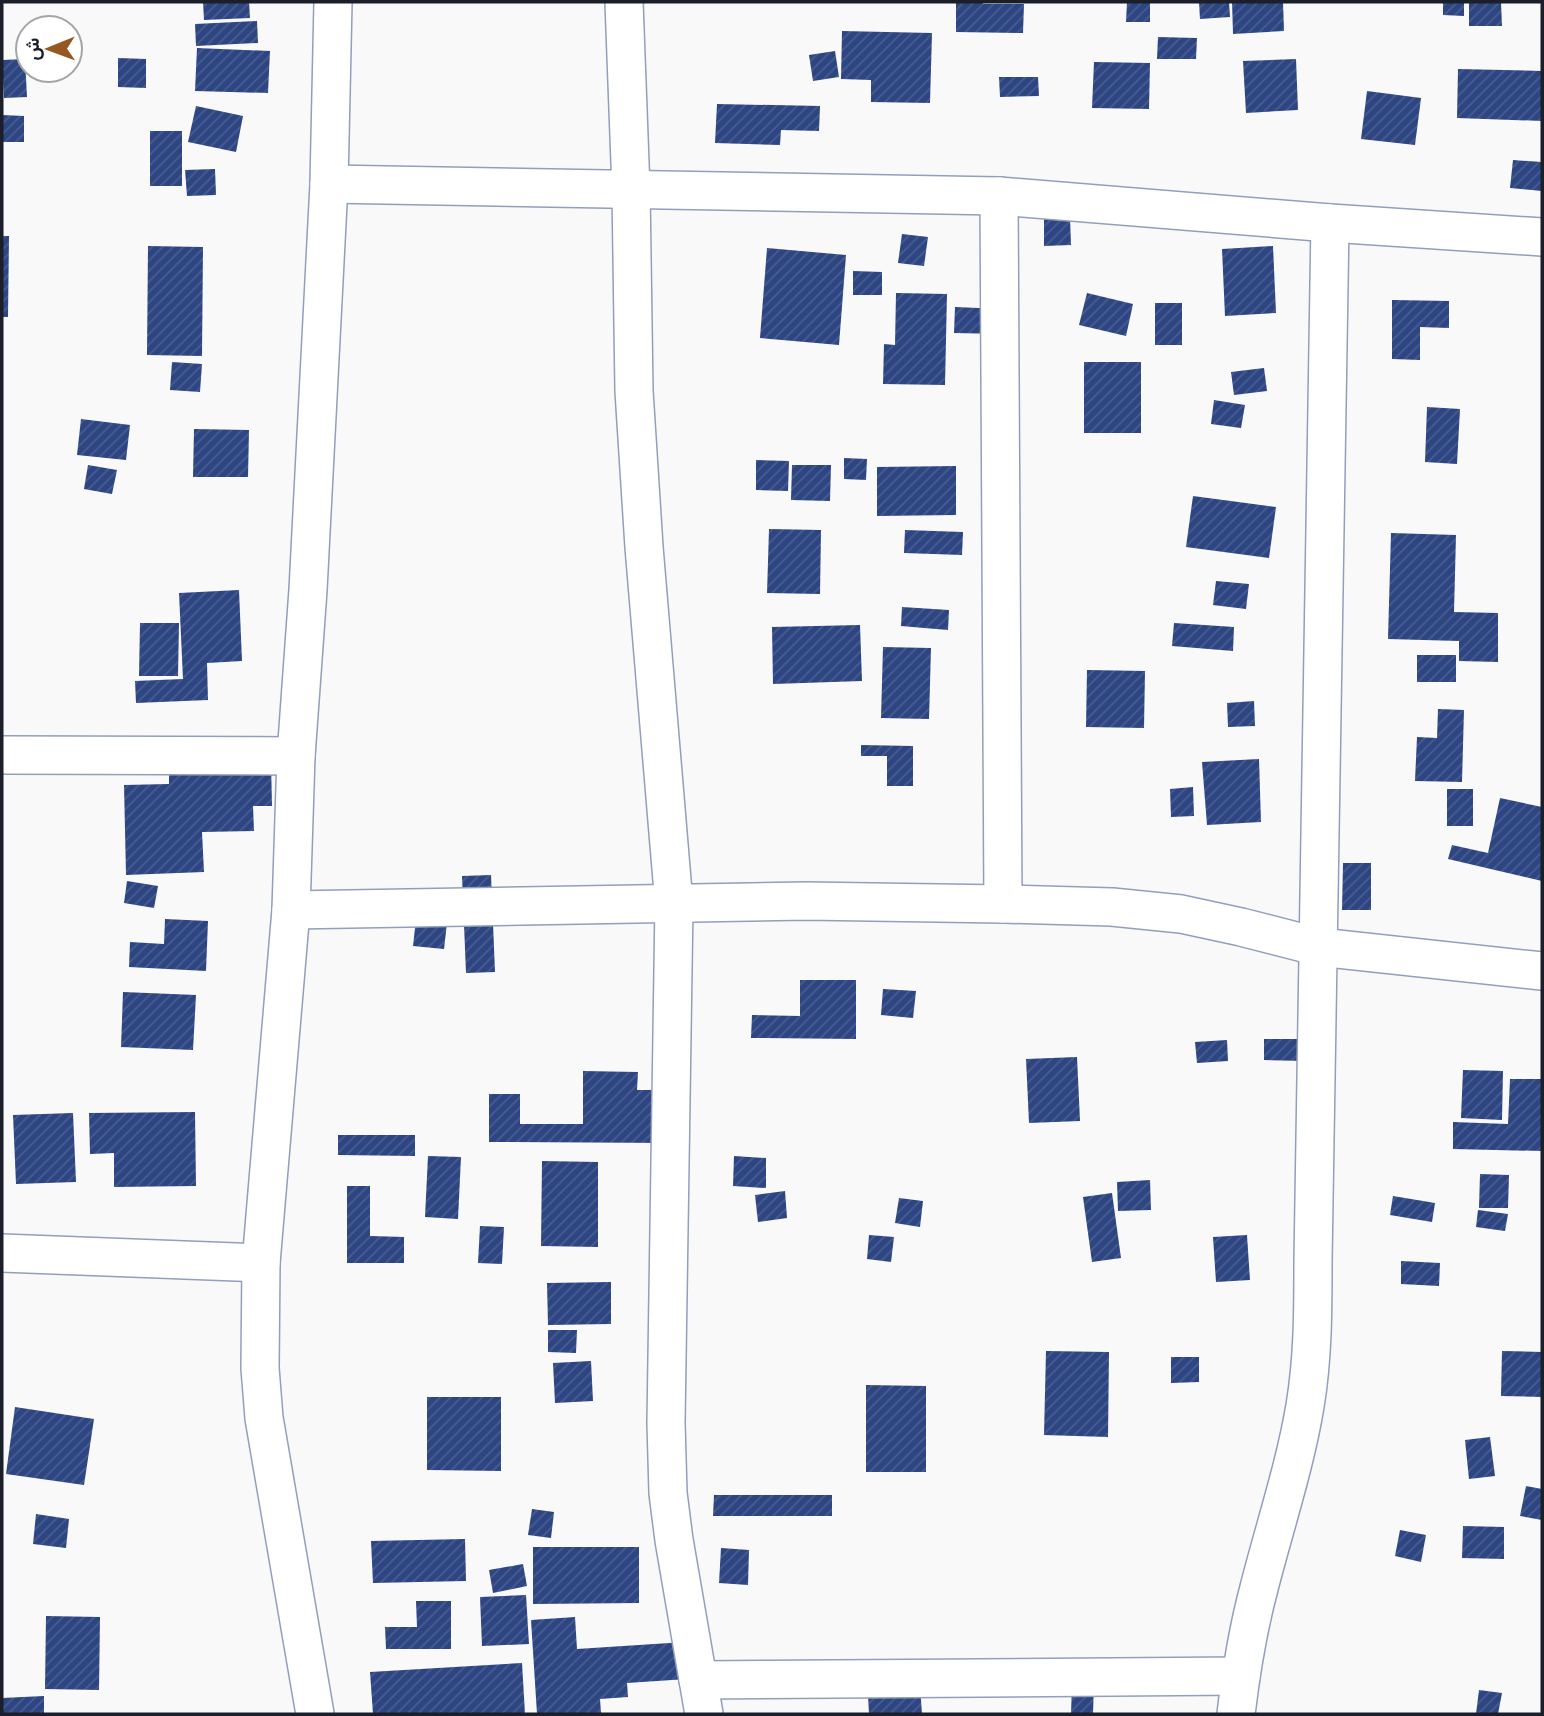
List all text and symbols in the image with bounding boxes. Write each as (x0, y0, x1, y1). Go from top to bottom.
north arrow (14, 14, 84, 84)
text: ش (19, 37, 45, 61)

